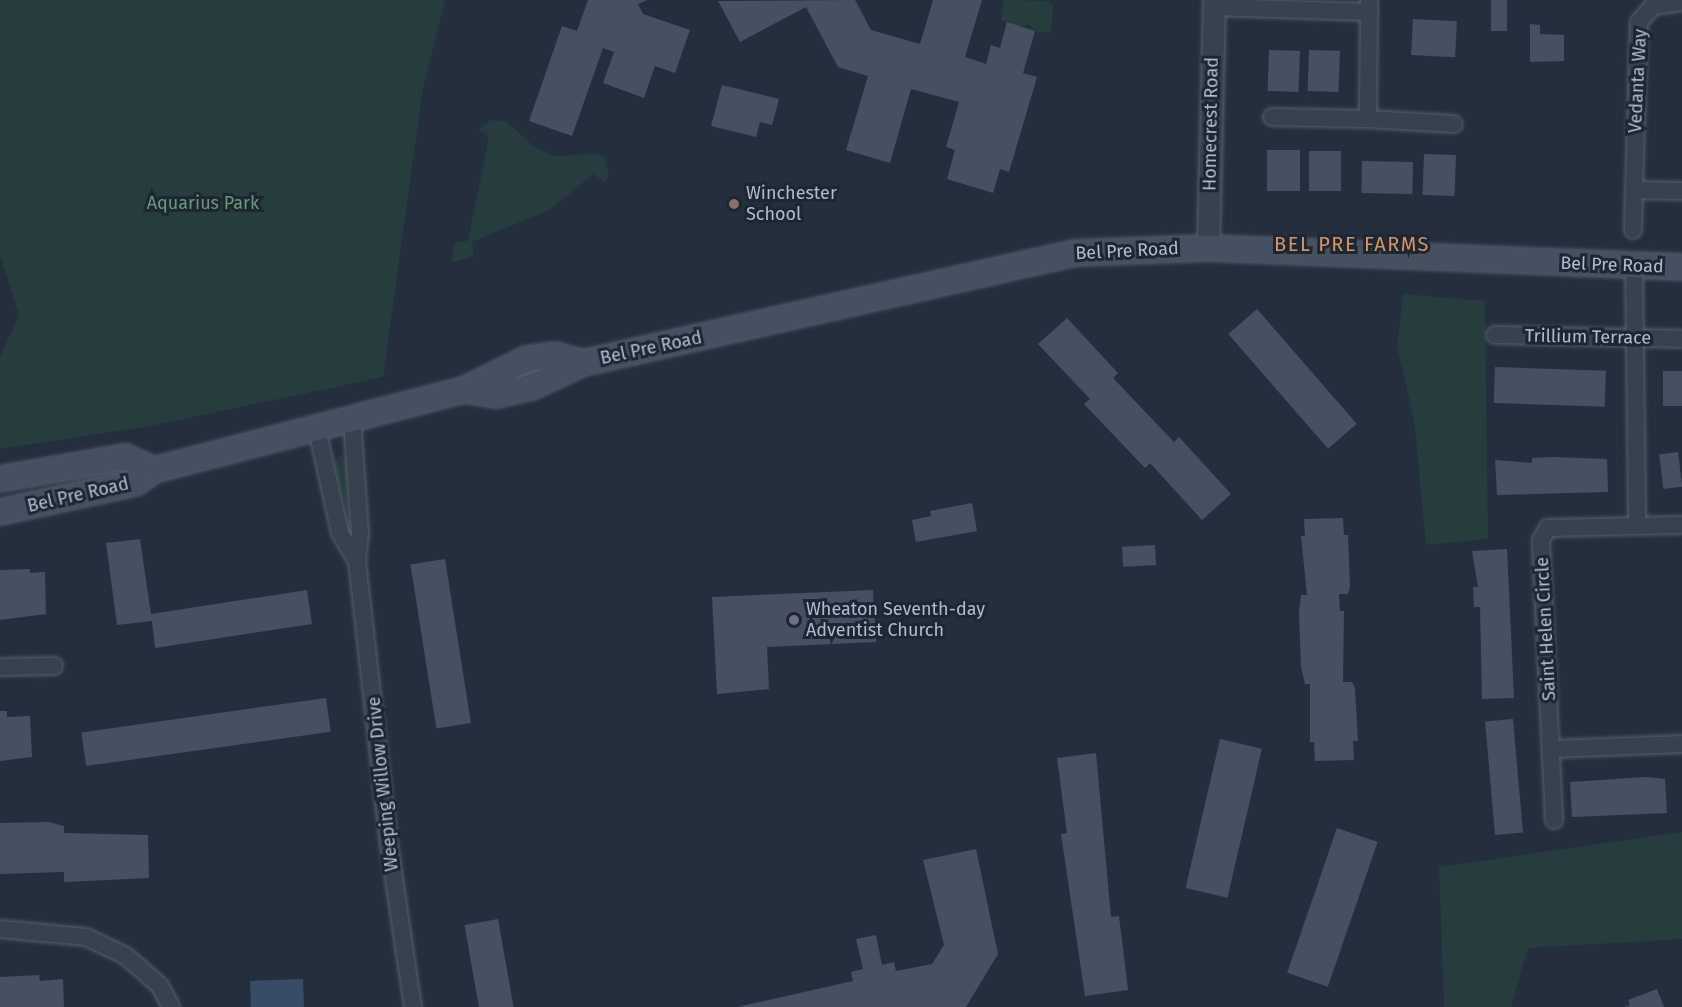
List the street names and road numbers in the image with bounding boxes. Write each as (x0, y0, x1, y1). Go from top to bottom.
street label: Vedanta Way (1624, 28, 1652, 134)
street label: Homecrest Road (1199, 57, 1223, 191)
street label: Bel Pre Road (1075, 238, 1179, 264)
street label: Bel Pre Road (1560, 252, 1664, 278)
street label: Trillium Terrace (1525, 325, 1651, 349)
street label: Bel Pre Road (598, 327, 704, 369)
street label: Bel Pre Road (25, 473, 131, 517)
street label: Saint Helen Circle (1531, 557, 1561, 701)
street label: Weeping Willow Drive (363, 696, 403, 872)

